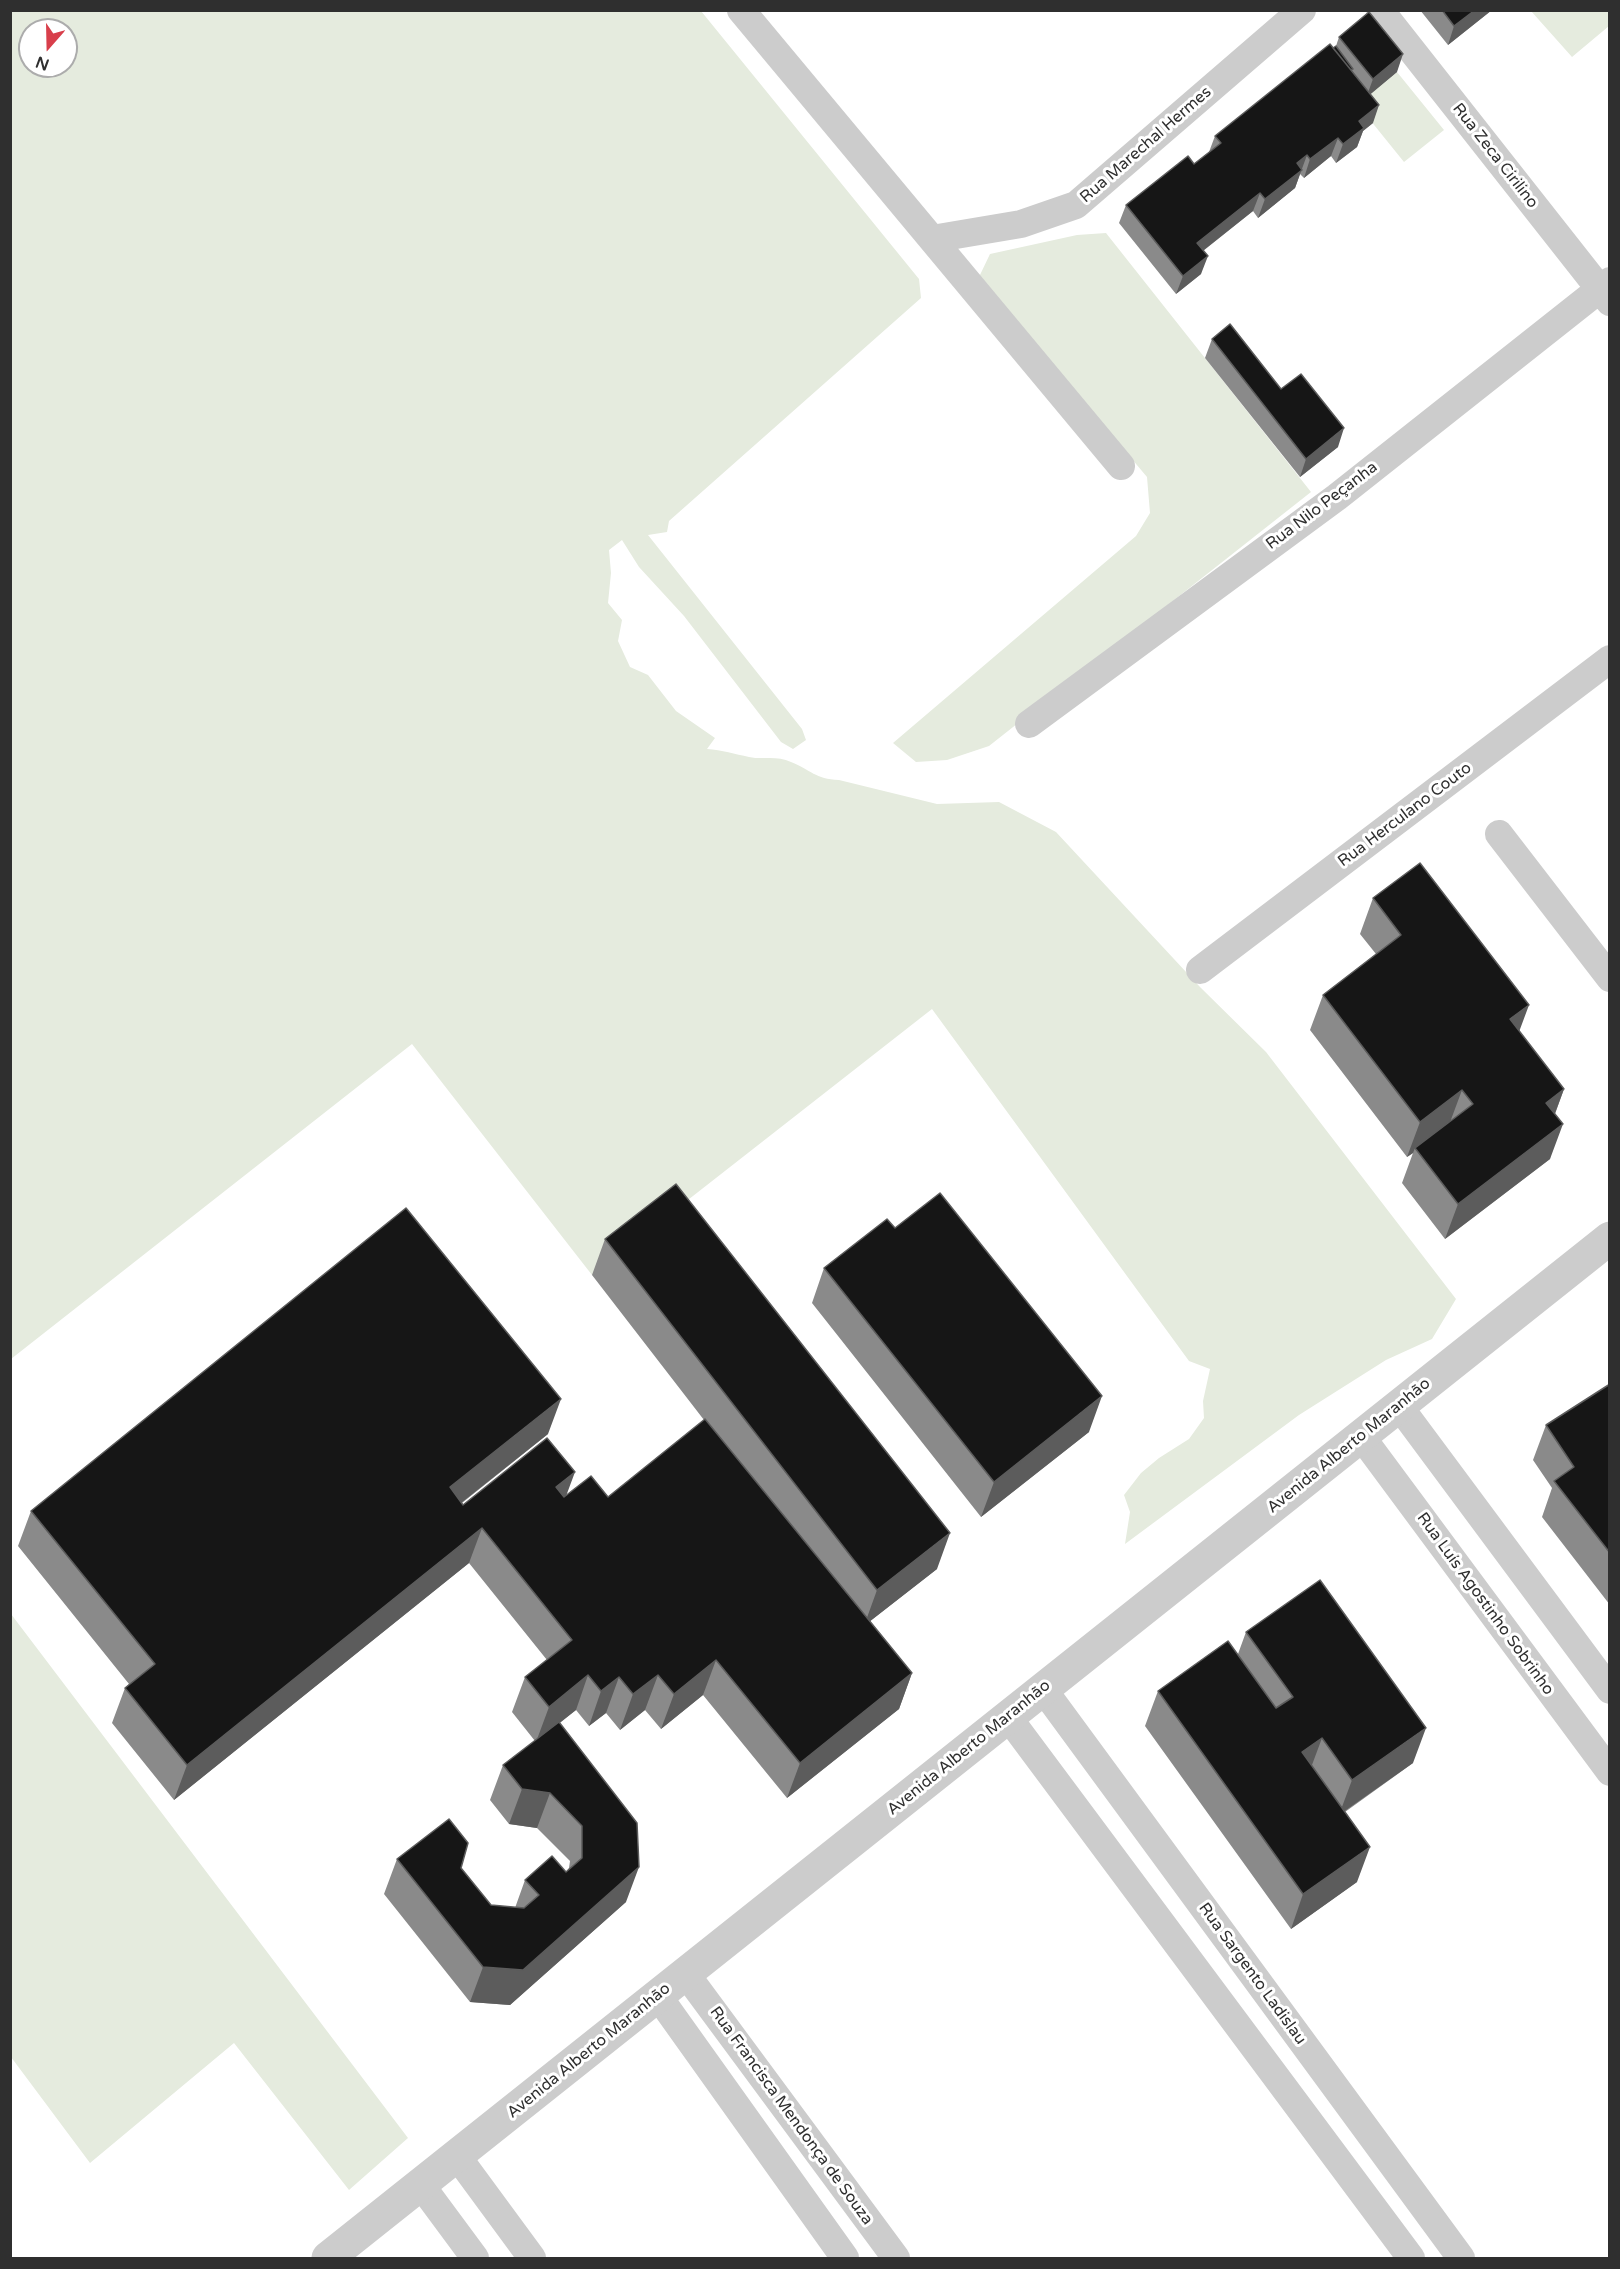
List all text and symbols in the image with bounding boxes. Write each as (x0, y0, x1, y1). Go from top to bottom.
north arrow (18, 18, 78, 78)
text: N (33, 51, 52, 75)
street label: Rua Marechal Hermes (1076, 83, 1216, 207)
street label: Rua Zeca Cirilino (1448, 100, 1542, 212)
street label: Rua Nilo Peçanha (1263, 458, 1381, 554)
street label: Rua Herculano Couto (1335, 759, 1475, 871)
street label: Avenida Alberto Maranhão (1263, 1374, 1435, 1518)
street label: Rua Luís Agostinho Sobrinho (1412, 1509, 1558, 1699)
street label: Avenida Alberto Maranhão (883, 1676, 1055, 1820)
street label: Rua Sargento Ladislau (1194, 1899, 1310, 2049)
street label: Avenida Alberto Maranhão (503, 1979, 675, 2123)
street label: Rua Francisca Mendonça de Souza (705, 2003, 877, 2229)

